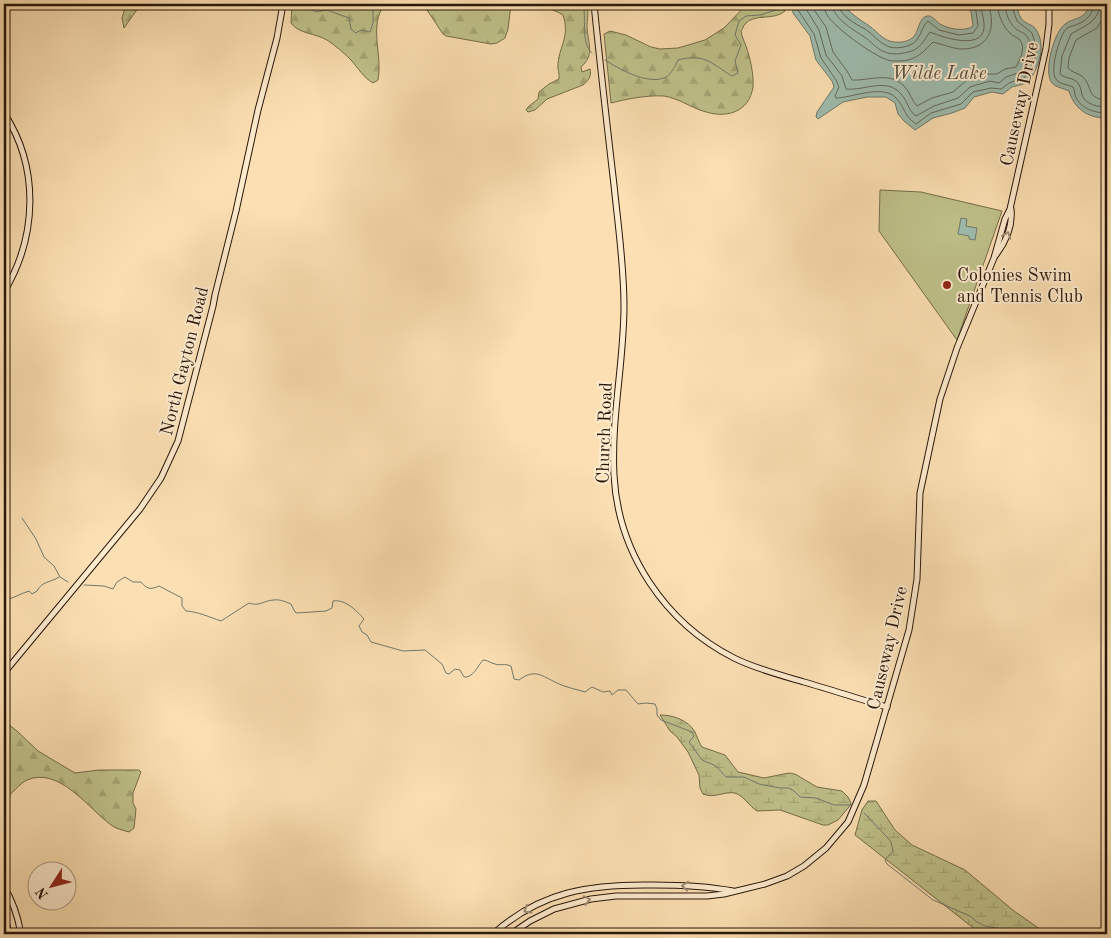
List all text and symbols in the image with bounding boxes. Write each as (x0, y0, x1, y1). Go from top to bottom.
street label: Causeway Drive (998, 40, 1042, 168)
water label: Wilde Lake (891, 65, 987, 84)
one-way arrow (1001, 231, 1011, 240)
place label: Colonies Swim and Tennis Club (957, 267, 1083, 306)
marker: Colonies Swim and Tennis Club (941, 279, 953, 291)
street label: North Gayton Road (158, 285, 212, 437)
street label: Church Road (594, 382, 616, 484)
street label: Causeway Drive (865, 585, 911, 712)
north arrow (28, 860, 78, 910)
one-way arrow (680, 881, 688, 892)
text: N (33, 884, 51, 901)
one-way arrow (582, 895, 591, 906)
one-way arrow (523, 904, 532, 914)

